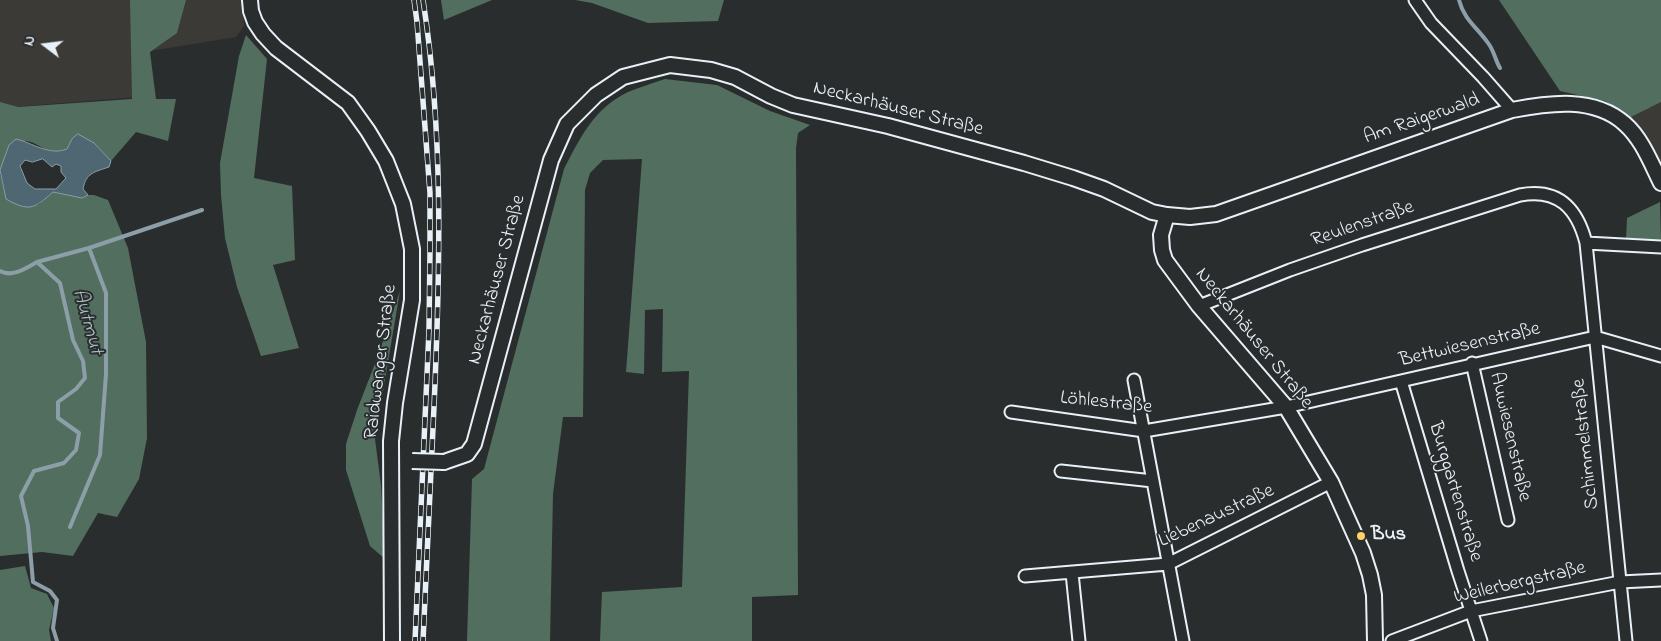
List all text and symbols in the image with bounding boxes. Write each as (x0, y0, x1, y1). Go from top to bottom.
north arrow (20, 20, 70, 70)
text: N (19, 34, 41, 48)
street label: Neckarhäuser Straße (810, 77, 986, 143)
street label: Am Raigerwald (1361, 89, 1483, 151)
street label: Neckarhäuser Straße (464, 193, 532, 367)
street label: Reulenstraße (1309, 196, 1417, 254)
street label: Neckarhäuser Straße (1189, 264, 1317, 414)
street label: Raidwanger Straße (361, 283, 403, 441)
water label: Autmut (65, 286, 107, 358)
street label: Bettwiesenstraße (1397, 318, 1543, 374)
street label: Auwiesenstraße (1482, 370, 1536, 504)
street label: Schimmelstraße (1568, 377, 1606, 511)
street label: Löhlestraße (1059, 387, 1153, 421)
street label: Burggartenstraße (1421, 419, 1487, 565)
street label: Liebenaustraße (1155, 480, 1279, 554)
place label: Bus (1371, 524, 1406, 548)
marker: Bus (1355, 530, 1367, 542)
street label: Weilerbergstraße (1452, 557, 1588, 611)

